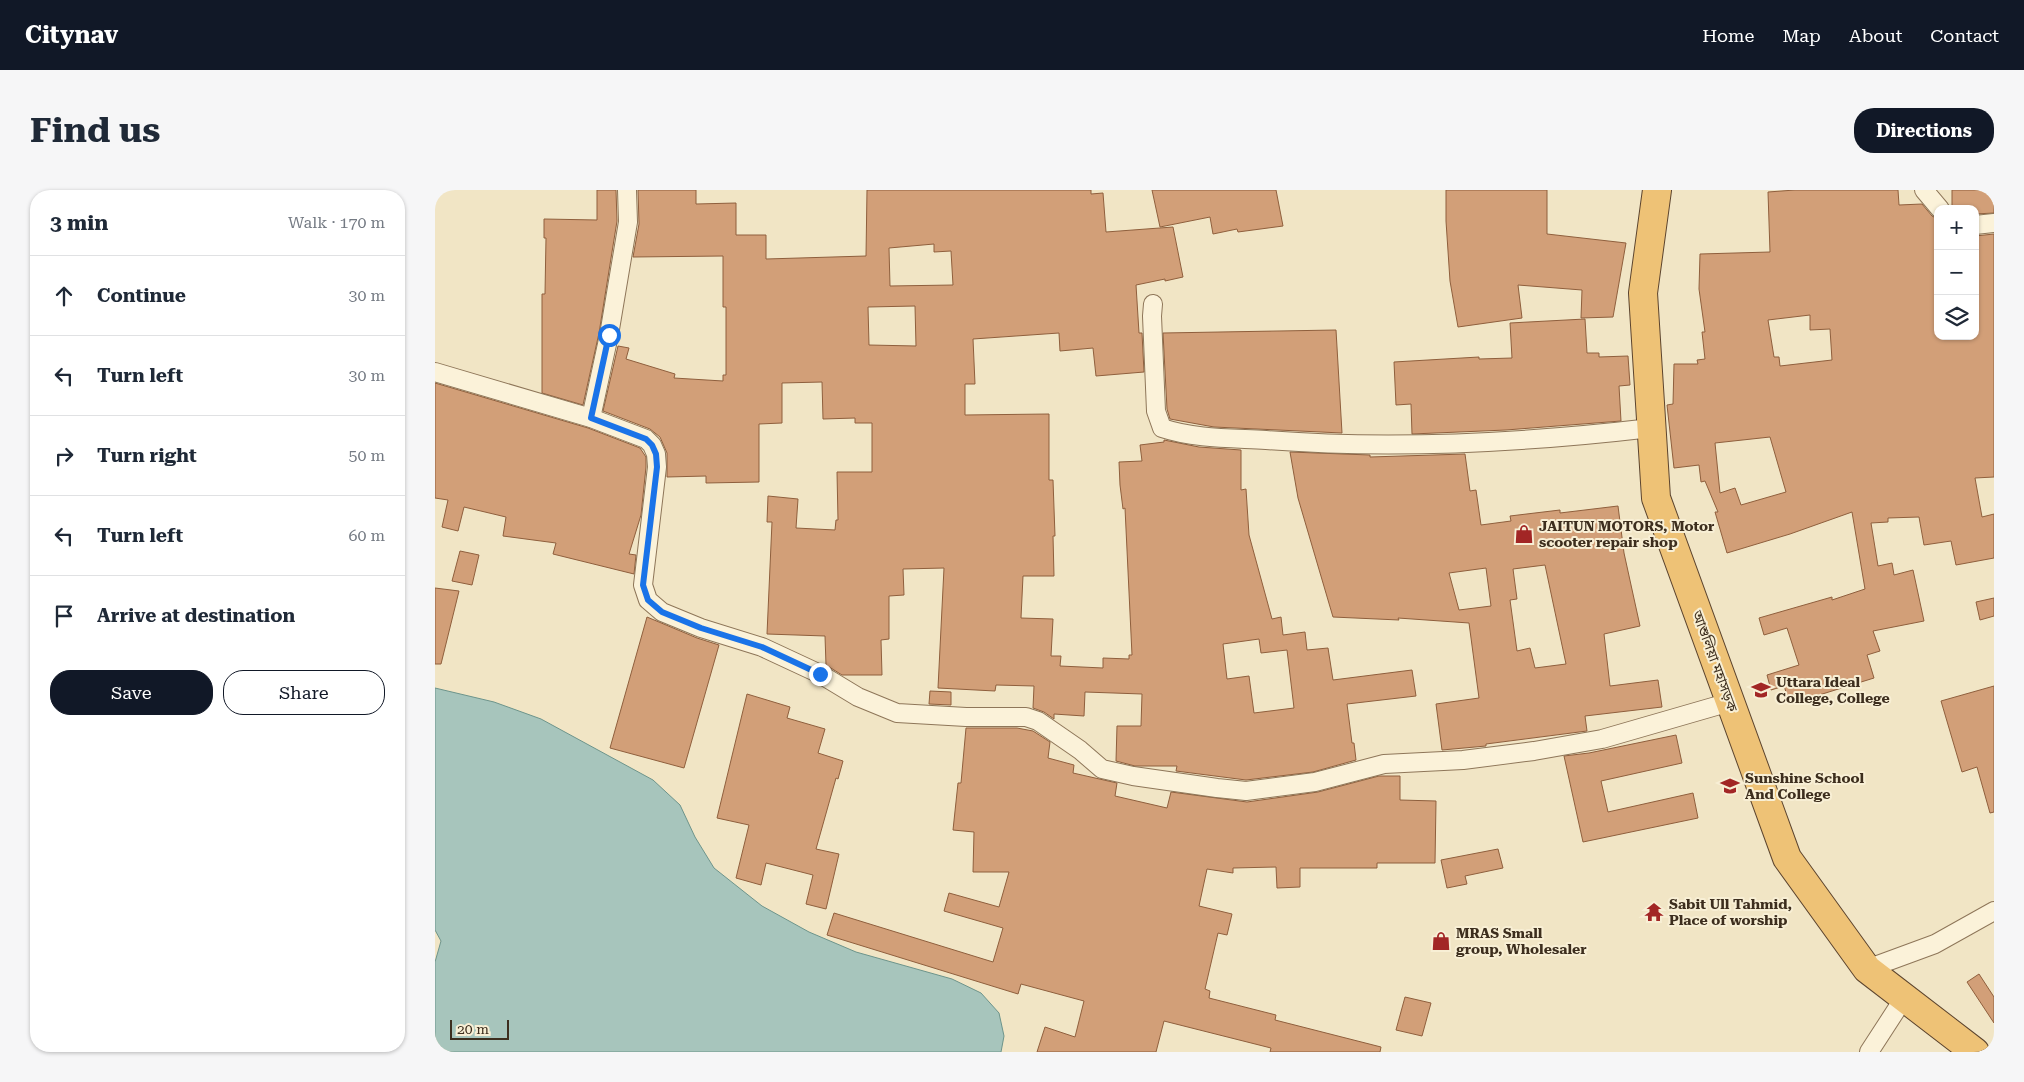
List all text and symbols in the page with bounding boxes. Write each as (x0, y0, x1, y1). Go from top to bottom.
text: Citynav (25, 21, 118, 49)
text: Home (1702, 25, 1754, 46)
text: Map (1782, 25, 1821, 46)
text: About (1849, 25, 1902, 46)
text: Contact (1930, 25, 1999, 46)
button: Directions (1854, 108, 1994, 153)
text: Find us (30, 110, 160, 151)
map controls (1934, 205, 1979, 340)
button: + (1934, 205, 1979, 250)
text: 3 min (50, 211, 108, 235)
text: Walk · 170 m (288, 213, 385, 232)
button: − (1934, 250, 1979, 295)
icon: ahead (50, 282, 78, 310)
text: Continue (97, 284, 186, 307)
text: 30 m (348, 286, 385, 305)
button: layers (1934, 295, 1979, 340)
route start (598, 324, 621, 347)
icon: left (50, 362, 78, 390)
text: Turn left (97, 364, 183, 387)
text: 30 m (348, 366, 385, 385)
icon: right (50, 442, 78, 470)
text: Turn right (97, 444, 197, 467)
text: 50 m (348, 446, 385, 465)
place label: JAITUN MOTORS, Motor scooter repair shop (1539, 518, 1715, 550)
icon: left (50, 522, 78, 550)
shop icon: JAITUN MOTORS, Motor scooter repair shop (1513, 523, 1535, 545)
text: Turn left (97, 524, 183, 547)
text: 60 m (348, 526, 385, 545)
icon: arrive (50, 602, 78, 630)
text: Arrive at destination (97, 604, 295, 627)
street label: আশুলিয়া মহাসড়ক (1689, 607, 1741, 714)
route end (809, 663, 832, 686)
button: Save (50, 670, 213, 715)
button: Share (223, 670, 385, 715)
place label: Uttara Ideal College, College (1776, 674, 1890, 706)
school or university icon: Uttara Ideal College, College (1750, 679, 1772, 701)
place label: Sunshine School And College (1745, 770, 1864, 802)
school or university icon: Sunshine School And College (1719, 775, 1741, 797)
place label: Sabit Ull Tahmid, Place of worship (1669, 896, 1792, 928)
temple icon: Sabit Ull Tahmid, Place of worship (1643, 901, 1665, 923)
place label: MRAS Small group, Wholesaler (1455, 925, 1587, 957)
shop icon: MRAS Small group, Wholesaler (1430, 930, 1452, 952)
scale bar (450, 1017, 509, 1040)
text: 20 m (457, 1021, 489, 1037)

